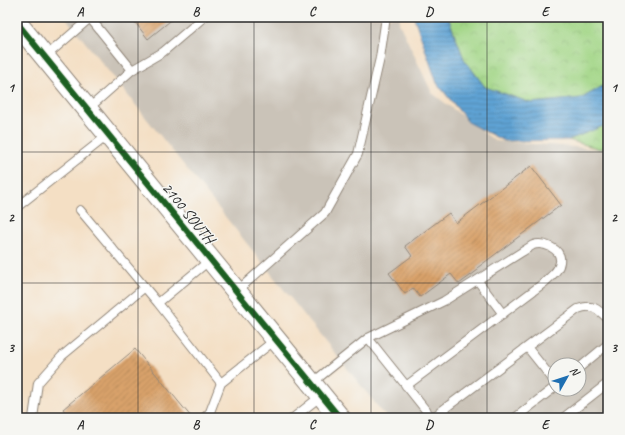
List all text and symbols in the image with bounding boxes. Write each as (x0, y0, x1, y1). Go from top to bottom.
text: A (77, 4, 85, 20)
text: B (193, 4, 201, 20)
text: C (309, 4, 317, 20)
text: D (425, 4, 434, 20)
text: E (542, 4, 551, 20)
text: 1 (8, 80, 16, 96)
text: 1 (611, 80, 619, 96)
street label: 2100 SOUTH (157, 178, 221, 250)
text: 2 (8, 210, 15, 226)
text: 2 (611, 210, 618, 226)
text: 3 (8, 340, 15, 356)
text: 3 (611, 340, 618, 356)
north arrow (547, 357, 587, 397)
text: N (567, 364, 584, 379)
text: A (77, 417, 85, 433)
text: B (193, 417, 201, 433)
text: C (309, 417, 317, 433)
text: D (425, 417, 434, 433)
text: E (542, 417, 551, 433)

